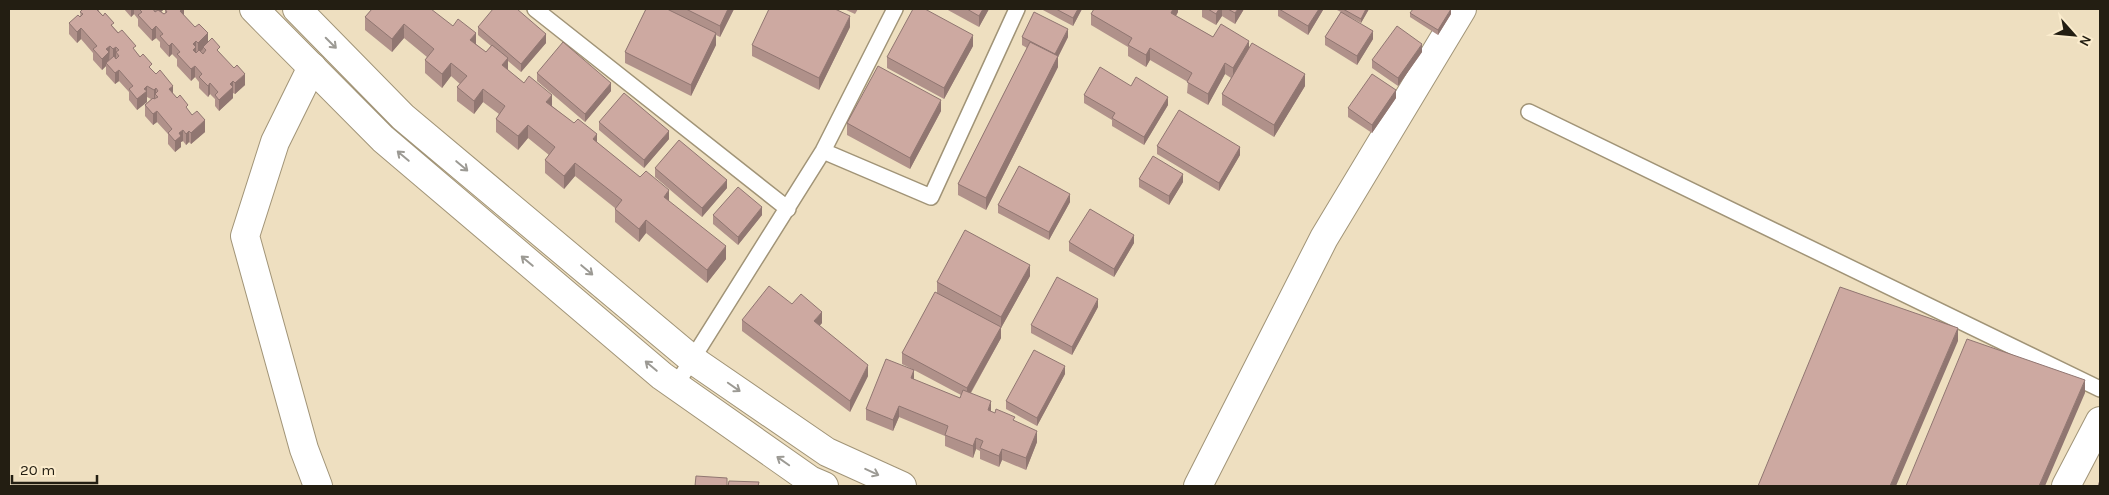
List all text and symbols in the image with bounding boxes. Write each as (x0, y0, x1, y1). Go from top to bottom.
north arrow (2049, 10, 2099, 60)
text: N (2075, 32, 2095, 49)
one-way arrow (325, 37, 337, 50)
one-way arrow (396, 151, 409, 162)
one-way arrow (456, 161, 469, 172)
one-way arrow (520, 256, 533, 267)
one-way arrow (580, 265, 593, 276)
one-way arrow (645, 361, 658, 372)
one-way arrow (726, 382, 740, 392)
scale bar (12, 452, 98, 484)
one-way arrow (776, 456, 790, 466)
text: 20 m (20, 461, 55, 479)
one-way arrow (864, 468, 879, 478)

